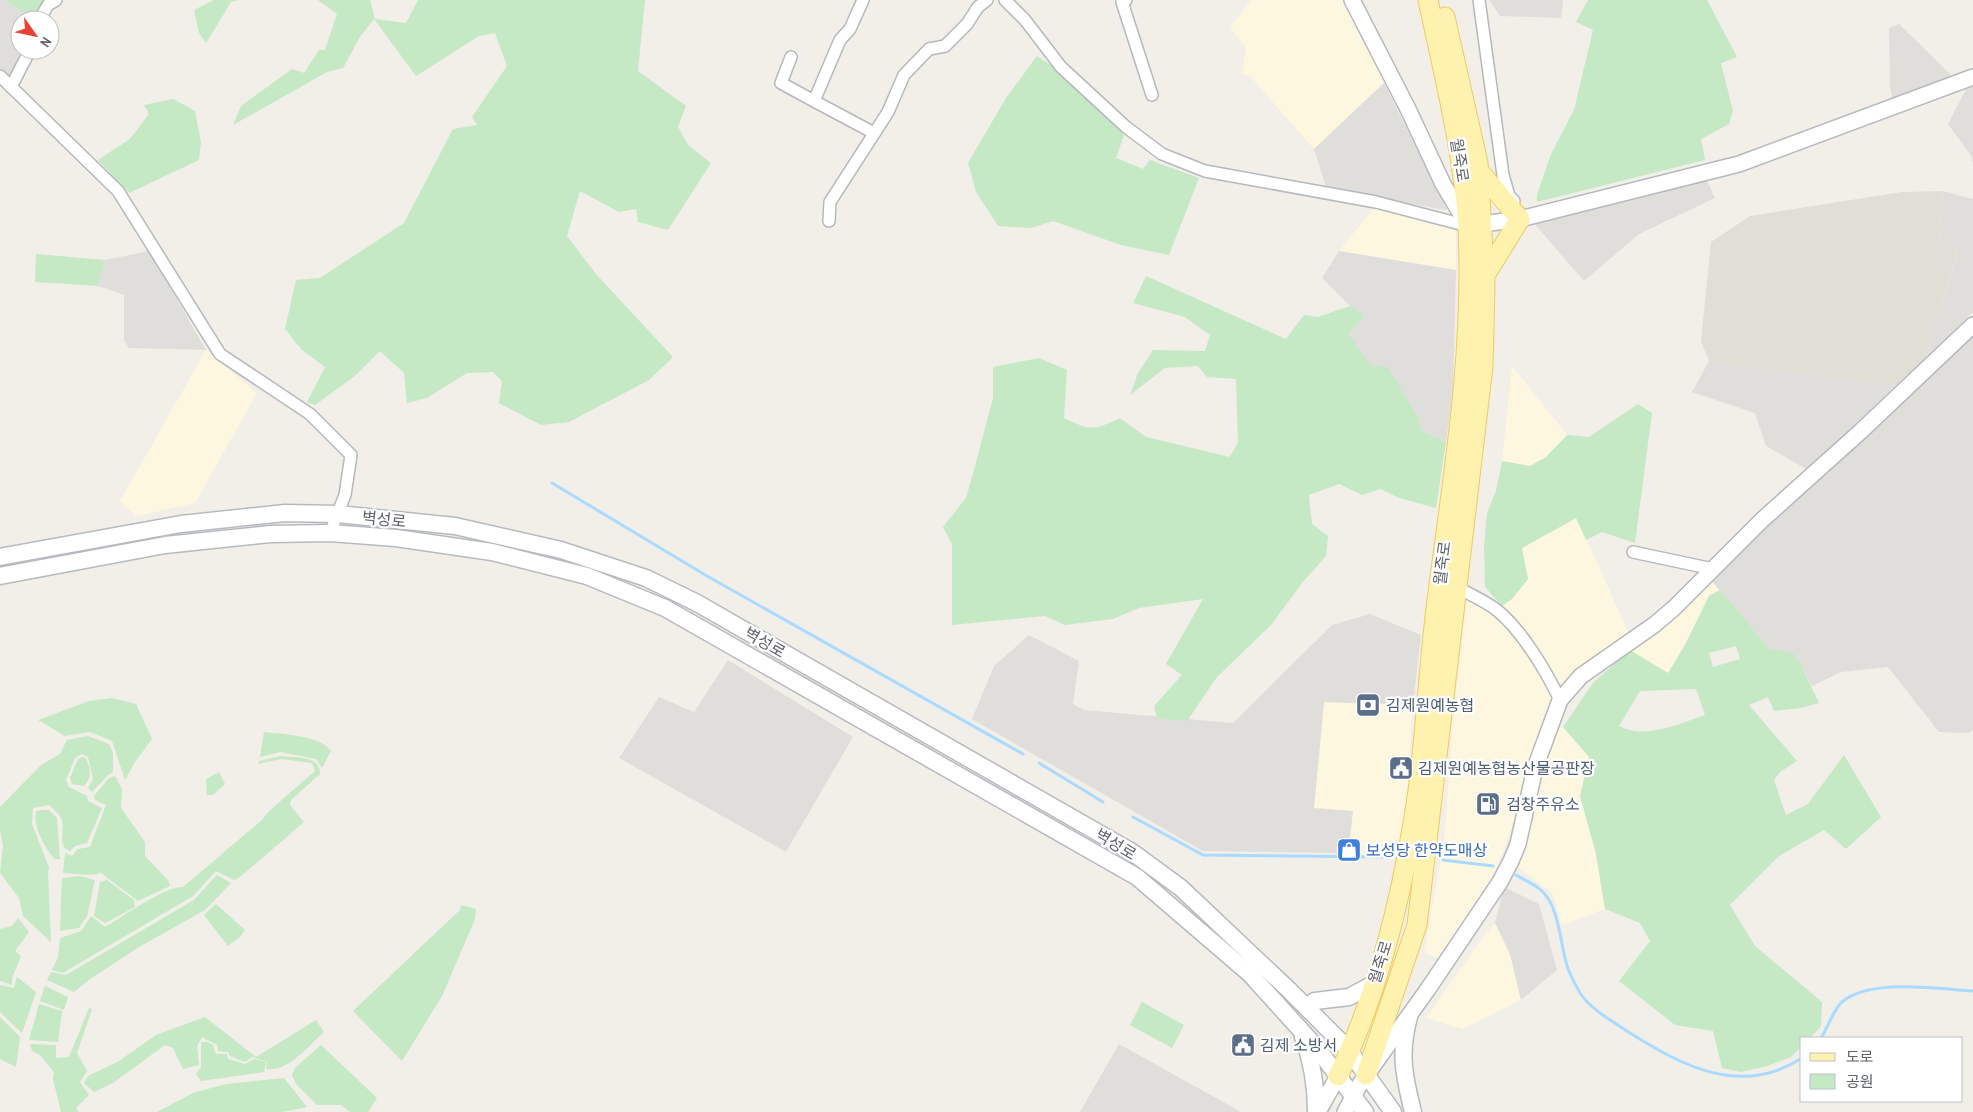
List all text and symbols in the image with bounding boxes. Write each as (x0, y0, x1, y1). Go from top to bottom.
north arrow (10, 10, 60, 60)
text: N (36, 34, 56, 50)
street label: 월죽로 (1446, 136, 1474, 184)
street label: 벽성로 (361, 506, 407, 532)
street label: 월죽로 (1428, 539, 1456, 586)
street label: 벽성로 (740, 621, 790, 663)
bank icon: 김제원예농협 (1355, 692, 1381, 718)
place label: 김제원예농협 (1386, 694, 1474, 716)
public building icon: 김제원예농협농산물공판장 (1388, 755, 1414, 781)
place label: 김제원예농협농산물공판장 (1418, 757, 1595, 779)
fuel station icon: 검창주유소 (1475, 791, 1501, 817)
place label: 검창주유소 (1506, 793, 1580, 815)
street label: 벽성로 (1091, 823, 1141, 865)
shop icon: 보성당 한약도매상 (1336, 837, 1362, 863)
place label: 보성당 한약도매상 (1366, 839, 1488, 861)
street label: 월죽로 (1363, 937, 1397, 986)
public building icon: 김제 소방서 (1230, 1032, 1256, 1058)
place label: 김제 소방서 (1260, 1034, 1337, 1056)
legend (1800, 1037, 1963, 1102)
text: 도로 (1846, 1046, 1874, 1067)
text: 공원 (1846, 1071, 1874, 1092)

